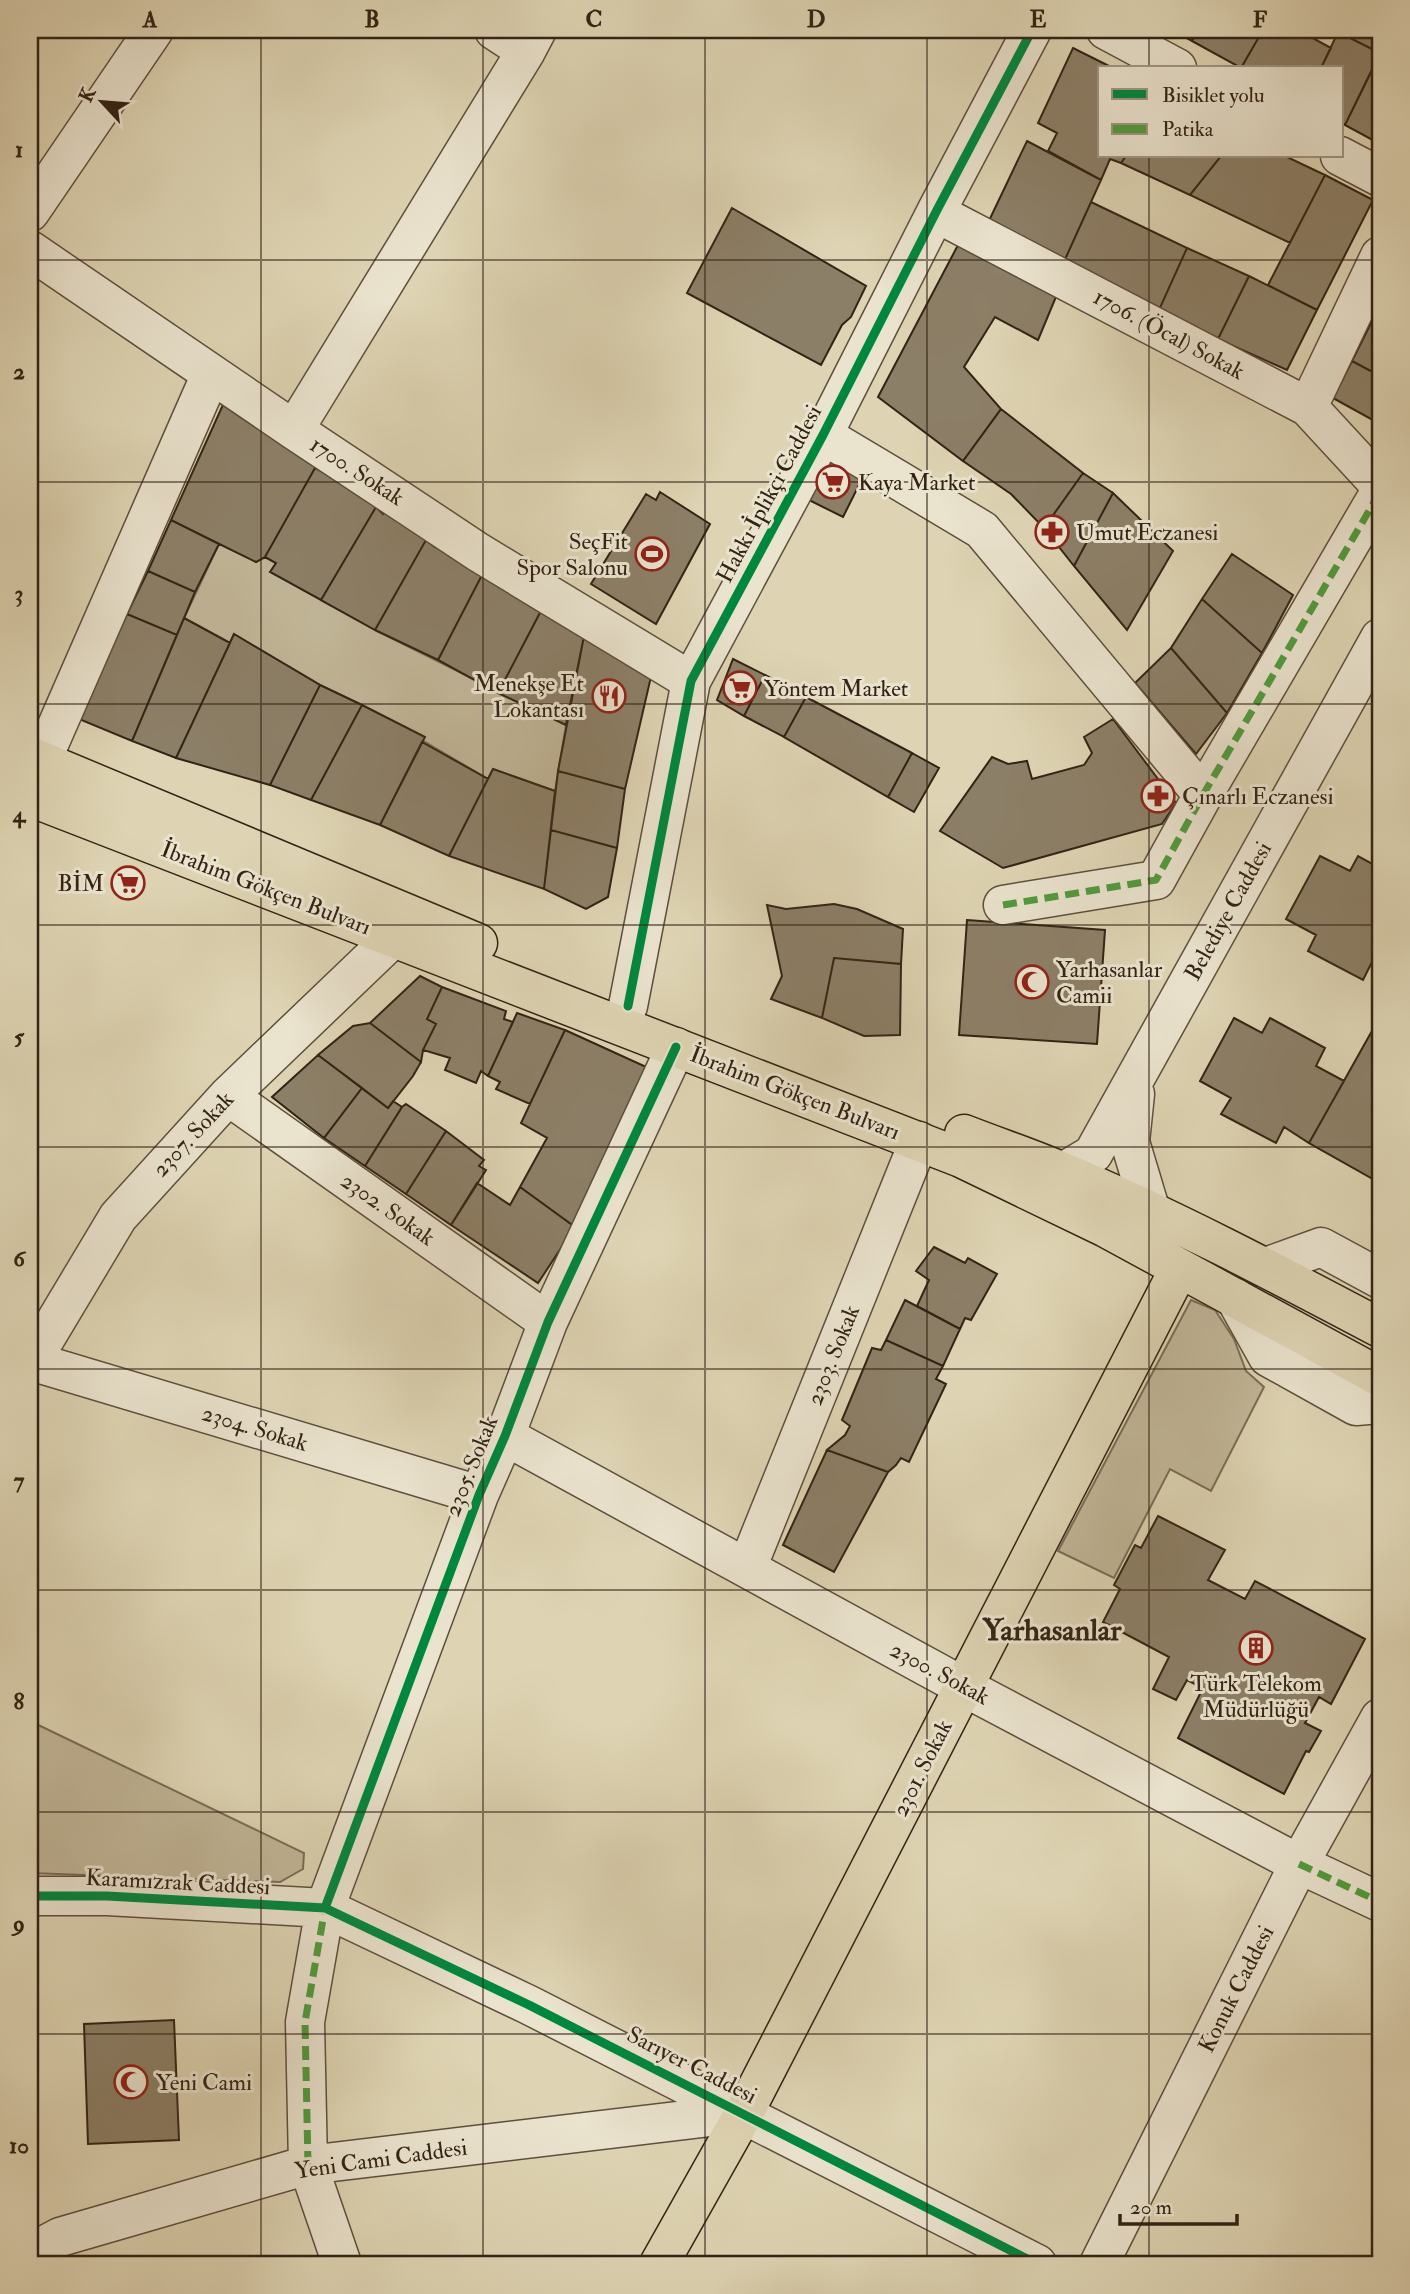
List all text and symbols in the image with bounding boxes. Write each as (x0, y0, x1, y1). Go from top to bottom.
text: A (142, 5, 158, 34)
text: B (364, 5, 380, 34)
text: C (586, 5, 602, 34)
text: D (807, 5, 825, 34)
text: E (1030, 5, 1047, 34)
text: F (1253, 5, 1268, 34)
north arrow (66, 66, 136, 136)
legend (1098, 66, 1344, 158)
text: Bisiklet yolu (1162, 82, 1265, 109)
text: K (74, 83, 102, 106)
text: Patika (1162, 116, 1214, 143)
text: 1 (15, 135, 23, 164)
street label: 1706. (Öcal) Sokak (1088, 282, 1250, 386)
text: 2 (13, 357, 25, 386)
street label: Hakkı İplikçi Caddesi (710, 400, 829, 588)
street label: 1700. Sokak (304, 430, 410, 512)
supermarket icon: Kaya Market (814, 463, 852, 501)
place label: Kaya Market (858, 468, 975, 497)
pharmacy icon: Umut Eczanesi (1033, 513, 1071, 551)
place label: Umut Eczanesi (1076, 518, 1218, 547)
place label: SeçFit Spor Salonu (516, 527, 628, 583)
sports icon: SeçFit Spor Salonu (633, 535, 671, 573)
text: 3 (15, 579, 23, 608)
place label: Menekşe Et Lokantası (474, 669, 584, 724)
supermarket icon: Yöntem Market (721, 669, 759, 707)
place label: Yöntem Market (764, 674, 908, 703)
restaurant icon: Menekşe Et Lokantası (590, 677, 628, 715)
pharmacy icon: Çınarlı Eczanesi (1139, 777, 1177, 815)
place label: Çınarlı Eczanesi (1182, 782, 1334, 811)
text: 4 (12, 800, 27, 829)
street label: İbrahim Gökçen Bulvarı (157, 835, 375, 941)
street label: Belediye Caddesi (1178, 836, 1278, 986)
supermarket icon: BİM (109, 864, 147, 902)
place label: BİM (57, 869, 104, 898)
place label: Yarhasanlar Camii (1056, 955, 1163, 1010)
mosque icon: Yarhasanlar Camii (1013, 963, 1051, 1001)
text: 5 (14, 1022, 25, 1051)
street label: İbrahim Gökçen Bulvarı (686, 1040, 904, 1146)
street label: 2307. Sokak (146, 1085, 240, 1183)
street label: 2302. Sokak (335, 1166, 441, 1252)
text: 6 (13, 1244, 27, 1273)
street label: 2303. Sokak (800, 1301, 866, 1409)
street label: 2304. Sokak (198, 1398, 312, 1458)
street label: 2305. Sokak (438, 1411, 504, 1521)
text: 7 (14, 1466, 25, 1495)
district label: Yarhasanlar (982, 1612, 1122, 1649)
building icon: Türk Telekom Müdürlüğü (1237, 1629, 1275, 1667)
street label: 2300. Sokak (885, 1635, 995, 1711)
place label: Türk Telekom Müdürlüğü (1190, 1669, 1322, 1724)
text: 8 (14, 1687, 25, 1716)
street label: 2301. Sokak (885, 1715, 959, 1821)
street label: Karamızrak Caddesi (85, 1863, 271, 1901)
text: 9 (11, 1909, 25, 1938)
street label: Konuk Caddesi (1192, 1921, 1280, 2057)
street label: Sarıyer Caddesi (622, 2020, 762, 2110)
mosque icon: Yeni Cami (112, 2063, 150, 2101)
place label: Yeni Cami (156, 2068, 252, 2097)
text: 10 (9, 2131, 29, 2160)
street label: Yeni Cami Caddesi (293, 2133, 469, 2185)
scale bar (1120, 2182, 1237, 2226)
text: 20 m (1130, 2194, 1172, 2221)

